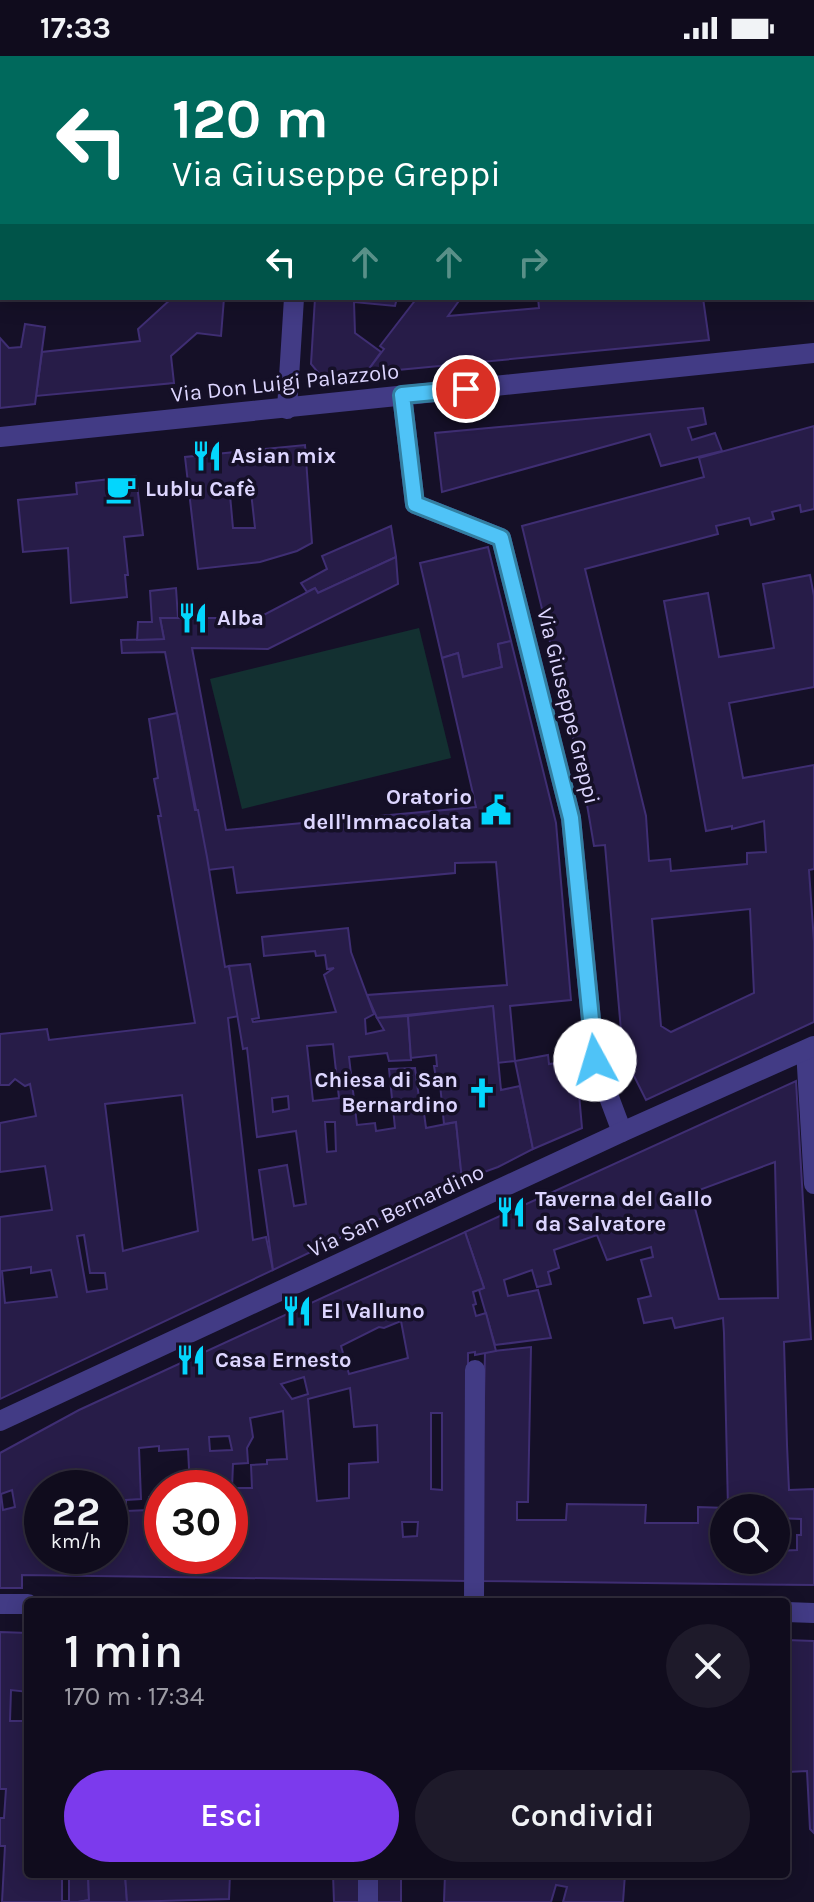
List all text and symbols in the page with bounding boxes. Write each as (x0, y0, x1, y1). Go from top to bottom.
text: 17:33 (40, 10, 111, 46)
text: 120 m (172, 86, 329, 151)
icon: left (40, 88, 144, 192)
text: Via Giuseppe Greppi (172, 153, 501, 195)
icon: left (259, 240, 303, 284)
icon: ahead (343, 240, 387, 284)
icon: ahead (427, 240, 471, 284)
icon: right (511, 240, 555, 284)
pin (432, 355, 500, 423)
street label: Via Don Luigi Palazzolo (170, 358, 400, 408)
icon: arrive (444, 367, 488, 411)
restaurant icon: Asian mix (190, 439, 224, 473)
place label: Asian mix (231, 443, 336, 469)
cafe icon: Lublu Cafè (104, 472, 138, 506)
place label: Lublu Cafè (145, 476, 256, 502)
restaurant icon: Alba (176, 601, 210, 635)
place label: Alba (217, 605, 264, 631)
street label: Via Giuseppe Greppi (531, 605, 605, 807)
place label: Oratorio dell'Immacolata (303, 784, 472, 835)
public building icon: Oratorio dell'Immacolata (479, 793, 513, 827)
position arrow (553, 1018, 637, 1102)
place label: Chiesa di San Bernardino (315, 1067, 458, 1118)
church icon: Chiesa di San Bernardino (465, 1076, 499, 1110)
street label: Via San Bernardino (304, 1159, 488, 1263)
place label: Taverna del Gallo da Salvatore (535, 1186, 712, 1237)
restaurant icon: Taverna del Gallo da Salvatore (494, 1195, 528, 1229)
restaurant icon: El Valluno (280, 1294, 314, 1328)
place label: El Valluno (321, 1298, 425, 1324)
restaurant icon: Casa Ernesto (174, 1343, 208, 1377)
place label: Casa Ernesto (215, 1347, 352, 1373)
speed limit sign: 30 (144, 1470, 248, 1574)
text: 22 (52, 1488, 100, 1535)
map controls (710, 1494, 790, 1574)
button: search (710, 1494, 790, 1574)
text: km/h (51, 1530, 101, 1553)
text: 1 min (64, 1623, 183, 1679)
button: close (666, 1624, 750, 1708)
text: 170 m · 17:34 (64, 1681, 204, 1712)
button: Esci (64, 1770, 399, 1862)
button: Condividi (415, 1770, 750, 1862)

